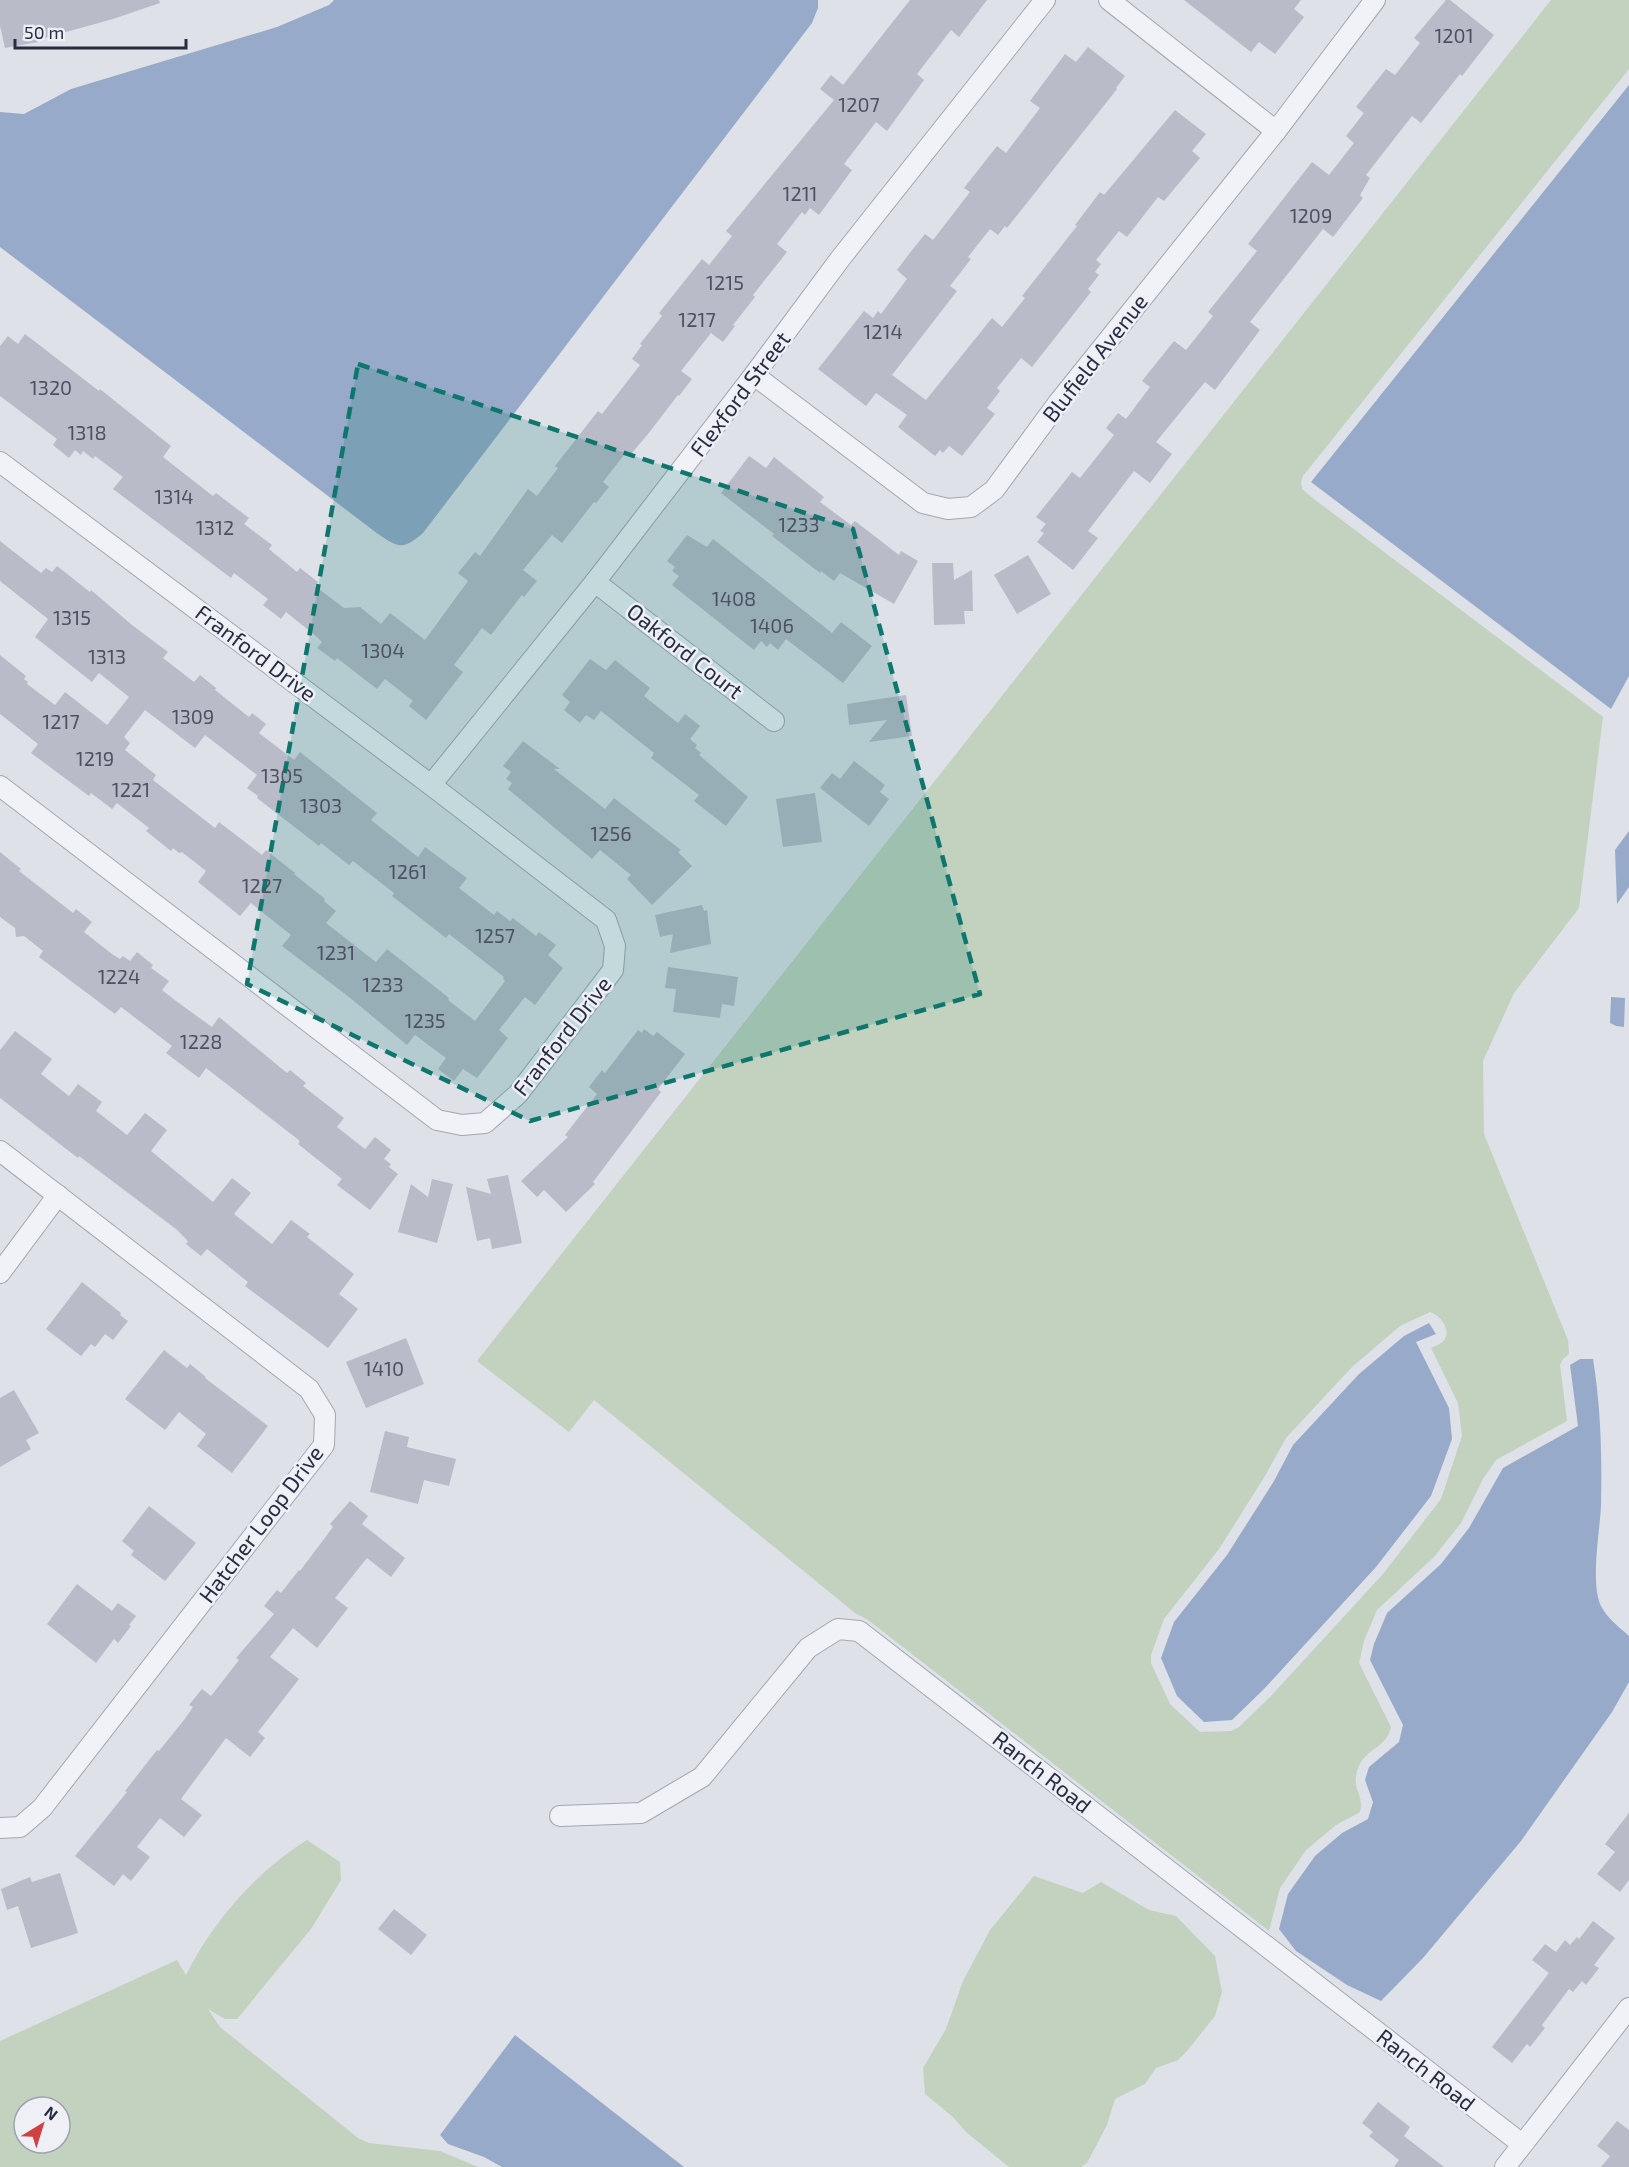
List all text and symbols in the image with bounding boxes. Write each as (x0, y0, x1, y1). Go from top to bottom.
scale bar (15, 12, 186, 50)
text: 50 m (24, 21, 64, 43)
house number: 1201 (1434, 23, 1474, 47)
house number: 1207 (838, 92, 880, 116)
house number: 1211 (782, 181, 818, 205)
house number: 1209 (1290, 203, 1332, 227)
house number: 1215 (706, 270, 744, 294)
street label: Blufield Avenue (1036, 288, 1152, 427)
house number: 1217 (678, 307, 716, 331)
house number: 1214 (863, 319, 903, 343)
street label: Flexford Street (684, 326, 795, 461)
house number: 1320 (30, 375, 72, 399)
house number: 1318 (67, 420, 107, 444)
house number: 1314 (154, 484, 194, 508)
house number: 1233 (778, 512, 820, 536)
house number: 1312 (196, 515, 234, 539)
house number: 1408 (712, 586, 756, 610)
street label: Oakford Court (623, 597, 749, 703)
street label: Franford Drive (191, 598, 322, 706)
house number: 1315 (53, 605, 91, 629)
house number: 1406 (750, 613, 794, 637)
house number: 1304 (361, 638, 405, 662)
house number: 1313 (88, 644, 126, 668)
house number: 1309 (172, 704, 214, 728)
house number: 1217 (42, 709, 80, 733)
house number: 1219 (76, 746, 114, 770)
house number: 1305 (261, 763, 303, 787)
house number: 1221 (112, 777, 150, 801)
house number: 1303 (300, 793, 342, 817)
house number: 1256 (590, 821, 632, 845)
house number: 1261 (389, 859, 427, 883)
house number: 1227 (242, 873, 282, 897)
house number: 1257 (475, 923, 515, 947)
house number: 1231 (317, 940, 355, 964)
house number: 1224 (98, 964, 140, 988)
street label: Franford Drive (507, 971, 616, 1100)
house number: 1233 (362, 972, 404, 996)
house number: 1235 (404, 1008, 446, 1032)
house number: 1228 (180, 1029, 222, 1053)
house number: 1410 (364, 1356, 404, 1380)
street label: Hatcher Loop Drive (193, 1440, 328, 1607)
street label: Ranch Road (988, 1725, 1097, 1818)
street label: Ranch Road (1372, 2023, 1481, 2116)
north arrow (12, 2095, 72, 2155)
text: N (41, 2102, 62, 2124)

